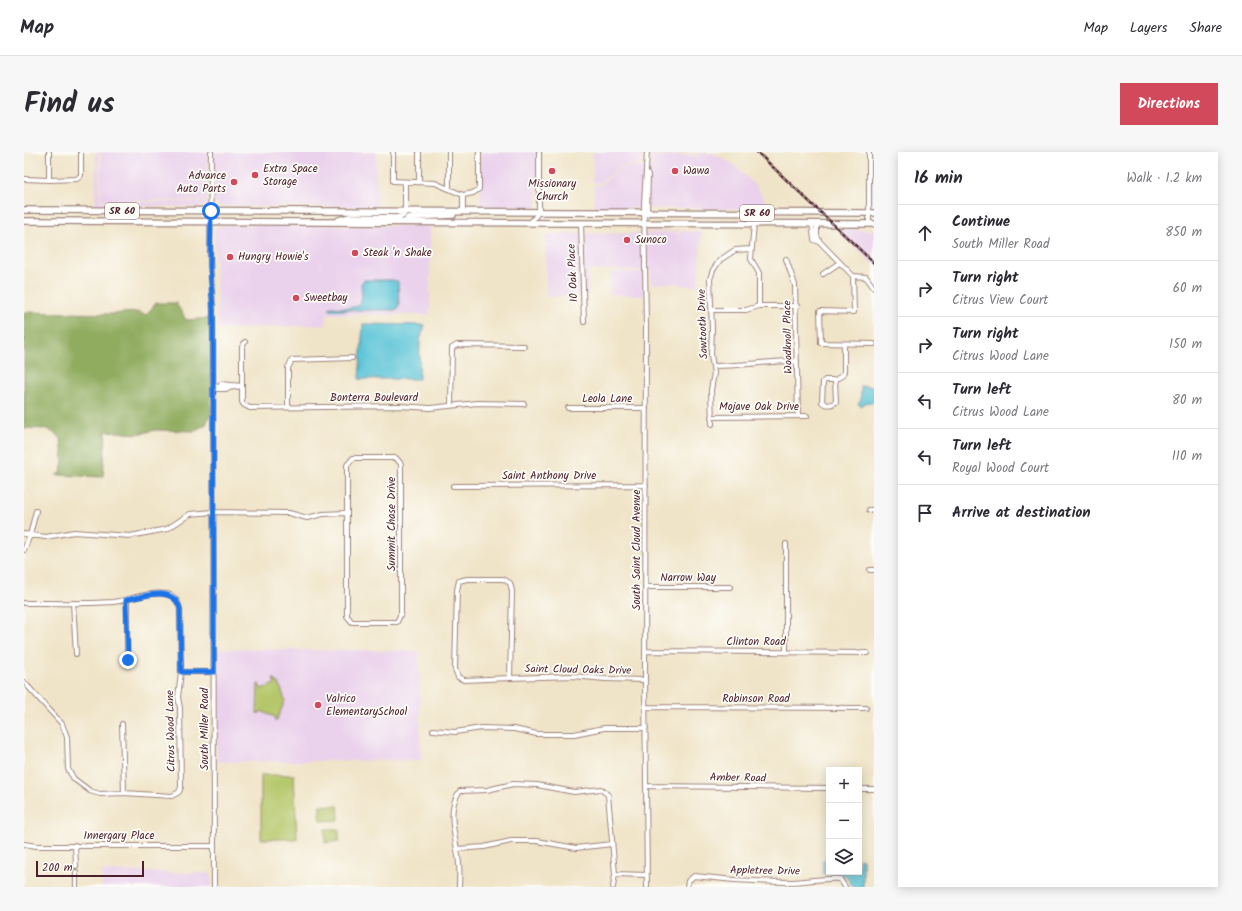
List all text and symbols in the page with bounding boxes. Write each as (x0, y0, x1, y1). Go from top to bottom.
text: Map (20, 13, 54, 43)
text: Map (1084, 17, 1108, 39)
text: Layers (1130, 17, 1168, 39)
text: Share (1190, 17, 1222, 39)
text: Find us (24, 82, 115, 127)
button: Directions (1120, 83, 1218, 125)
place label: Extra Space Storage (263, 160, 318, 191)
place label: Wawa (683, 162, 709, 180)
text: 16 min (914, 165, 963, 192)
marker: Missionary Church (547, 166, 557, 176)
marker: Wawa (670, 166, 680, 176)
place label: Advance Auto Parts (177, 167, 226, 198)
text: Walk · 1.2 km (1127, 168, 1202, 189)
marker: Extra Space Storage (250, 170, 260, 180)
place label: Missionary Church (528, 175, 577, 206)
marker: Advance Auto Parts (229, 177, 239, 187)
route start (202, 202, 220, 220)
road number: SR 60 (105, 203, 139, 219)
road number: SR 60 (740, 205, 774, 221)
text: Continue (952, 210, 1010, 234)
icon: ahead (914, 222, 936, 244)
text: 850 m (1165, 222, 1202, 243)
place label: Sunoco (635, 231, 667, 249)
text: South Miller Road (952, 234, 1049, 255)
marker: Sunoco (622, 235, 632, 245)
street label: 10 Oak Place (562, 243, 584, 303)
place label: Steak 'n Shake (363, 244, 432, 262)
place label: Hungry Howie's (238, 248, 309, 266)
marker: Steak 'n Shake (350, 248, 360, 258)
marker: Hungry Howie's (225, 252, 235, 262)
text: Turn right (952, 266, 1019, 290)
icon: right (914, 278, 936, 300)
text: 60 m (1173, 278, 1202, 299)
place label: Sweetbay (304, 289, 348, 307)
street label: Sawtooth Drive (693, 289, 713, 359)
text: Citrus View Court (952, 290, 1048, 311)
marker: Sweetbay (291, 293, 301, 303)
street label: Woodknoll Place (778, 300, 798, 374)
text: Turn right (952, 322, 1019, 346)
icon: right (914, 334, 936, 356)
text: 150 m (1169, 334, 1202, 355)
text: Citrus Wood Lane (952, 346, 1049, 367)
text: Turn left (952, 378, 1012, 402)
street label: Bonterra Boulevard (330, 389, 418, 407)
street label: Leola Lane (582, 390, 632, 408)
icon: left (914, 390, 936, 412)
text: 80 m (1172, 390, 1202, 411)
street label: Mojave Oak Drive (719, 398, 799, 416)
text: Citrus Wood Lane (952, 402, 1049, 423)
text: Turn left (952, 434, 1012, 458)
icon: left (914, 446, 936, 468)
text: 110 m (1172, 446, 1202, 467)
text: Royal Wood Court (952, 458, 1049, 479)
street label: Saint Anthony Drive (502, 467, 596, 485)
street label: Summit Chase Drive (383, 477, 401, 571)
street label: South Saint Cloud Avenue (628, 490, 646, 610)
text: Arrive at destination (952, 501, 1091, 525)
icon: arrive (914, 502, 936, 524)
street label: Narrow Way (660, 569, 717, 587)
street label: Clinton Road (726, 633, 786, 651)
route end (119, 651, 137, 669)
street label: Saint Cloud Oaks Drive (524, 660, 632, 680)
street label: South Miller Road (196, 687, 214, 770)
street label: Citrus Wood Lane (161, 690, 181, 772)
place label: Valrico ElementarySchool (326, 690, 407, 721)
street label: Robinson Road (722, 690, 790, 708)
marker: Valrico ElementarySchool (313, 700, 323, 710)
map controls (826, 767, 862, 875)
button: + (826, 767, 862, 803)
street label: Amber Road (710, 769, 767, 787)
button: − (826, 803, 862, 839)
street label: Innergary Place (84, 827, 155, 845)
button: layers (826, 839, 862, 875)
scale bar (36, 859, 144, 878)
text: 200 m (42, 859, 73, 877)
street label: Appletree Drive (730, 861, 800, 881)

